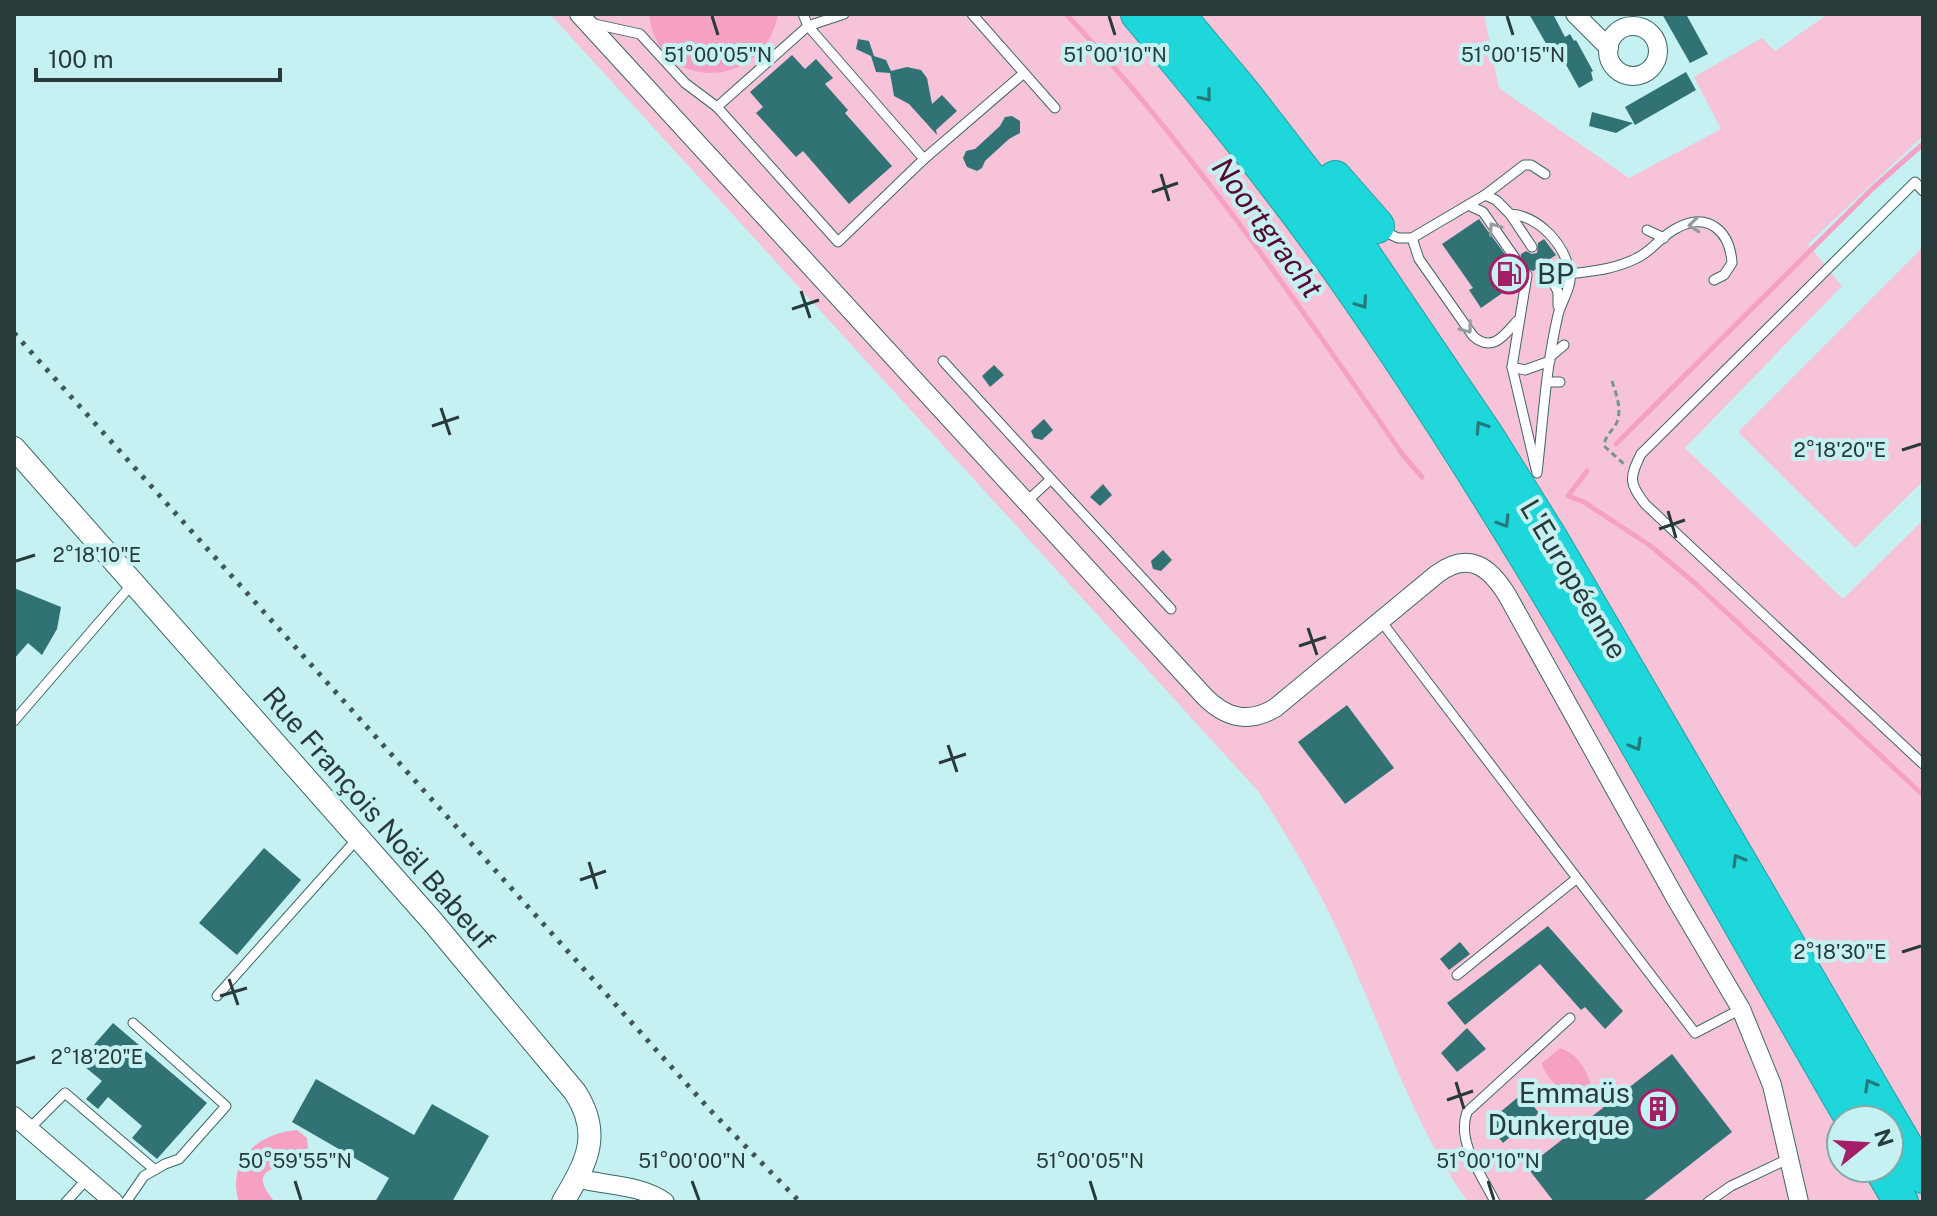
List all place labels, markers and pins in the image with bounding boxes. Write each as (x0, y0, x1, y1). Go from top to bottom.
fuel station icon: BP (1488, 253, 1530, 295)
place label: BP (1537, 257, 1574, 290)
place label: Emmaüs Dunkerque (1488, 1076, 1630, 1141)
building icon: Emmaüs Dunkerque (1637, 1088, 1679, 1130)

